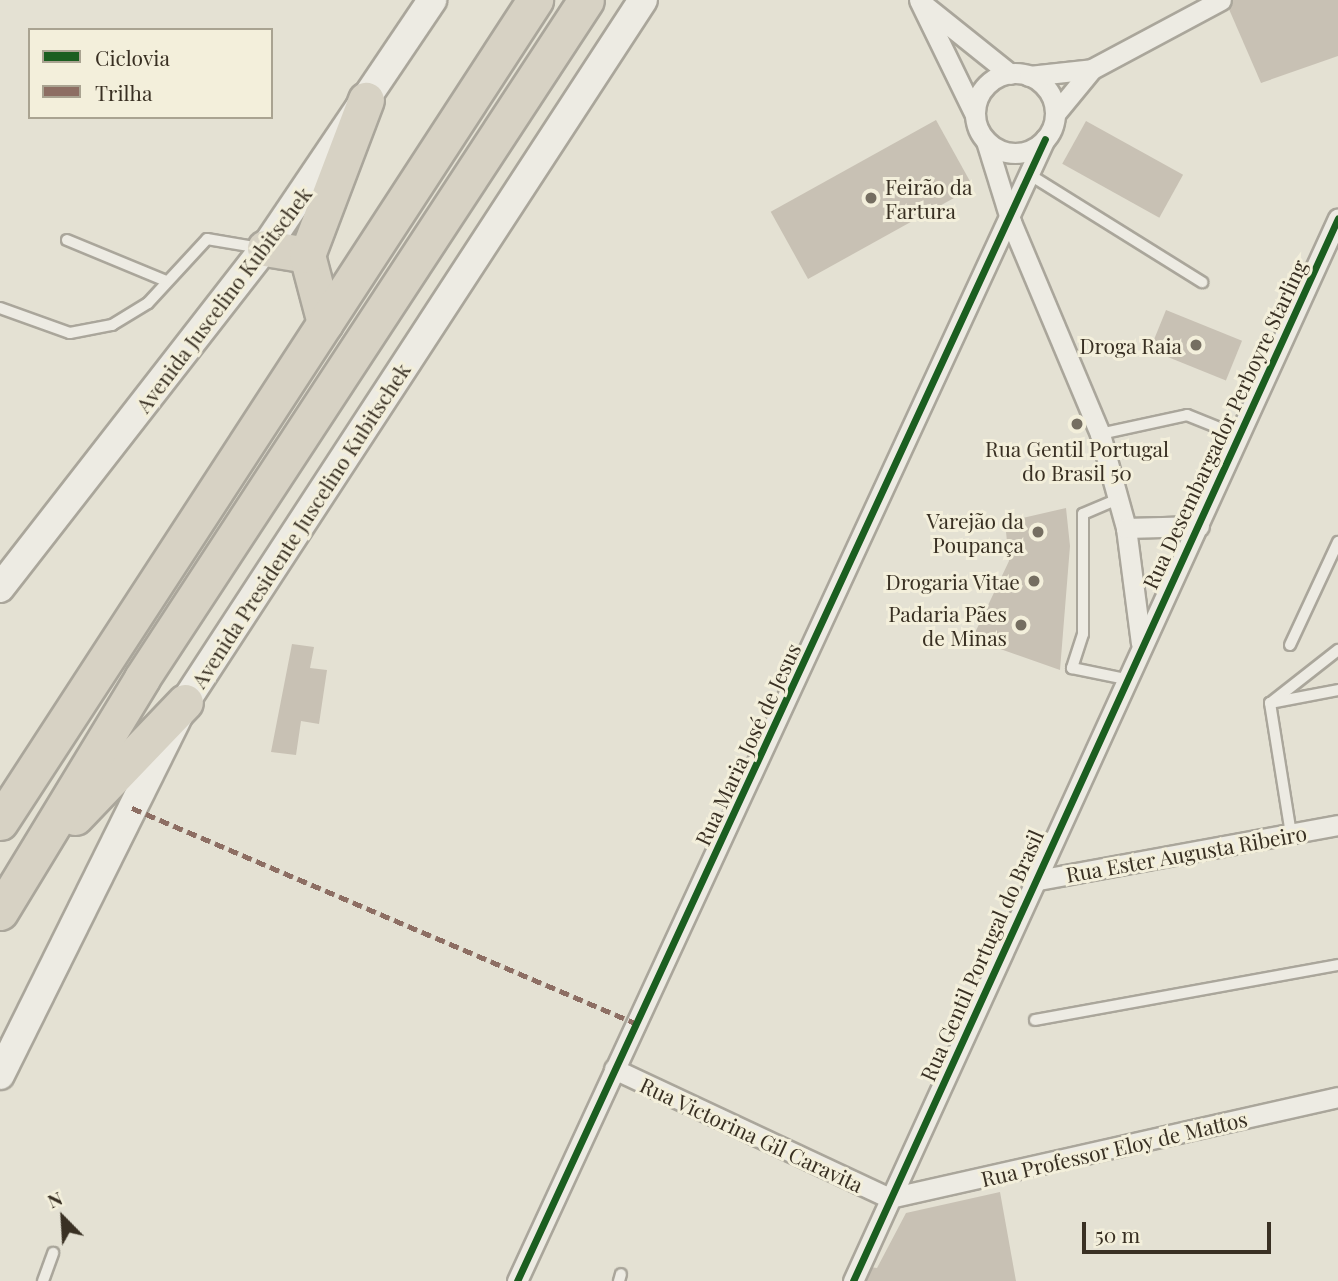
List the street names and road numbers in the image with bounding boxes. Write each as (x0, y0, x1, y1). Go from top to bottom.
street label: Avenida Juscelino Kubitschek (130, 181, 316, 417)
street label: Rua Desembargador Perboyre Starling (1136, 255, 1312, 593)
street label: Avenida Presidente Juscelino Kubitschek (185, 358, 415, 692)
street label: Rua Maria José de Jesus (689, 639, 805, 849)
street label: Rua Ester Augusta Ribeiro (1063, 819, 1309, 887)
street label: Rua Gentil Portugal do Brasil (914, 825, 1048, 1085)
street label: Rua Victorina Gil Caravita (636, 1071, 868, 1197)
street label: Rua Professor Eloy de Mattos (978, 1105, 1250, 1191)

